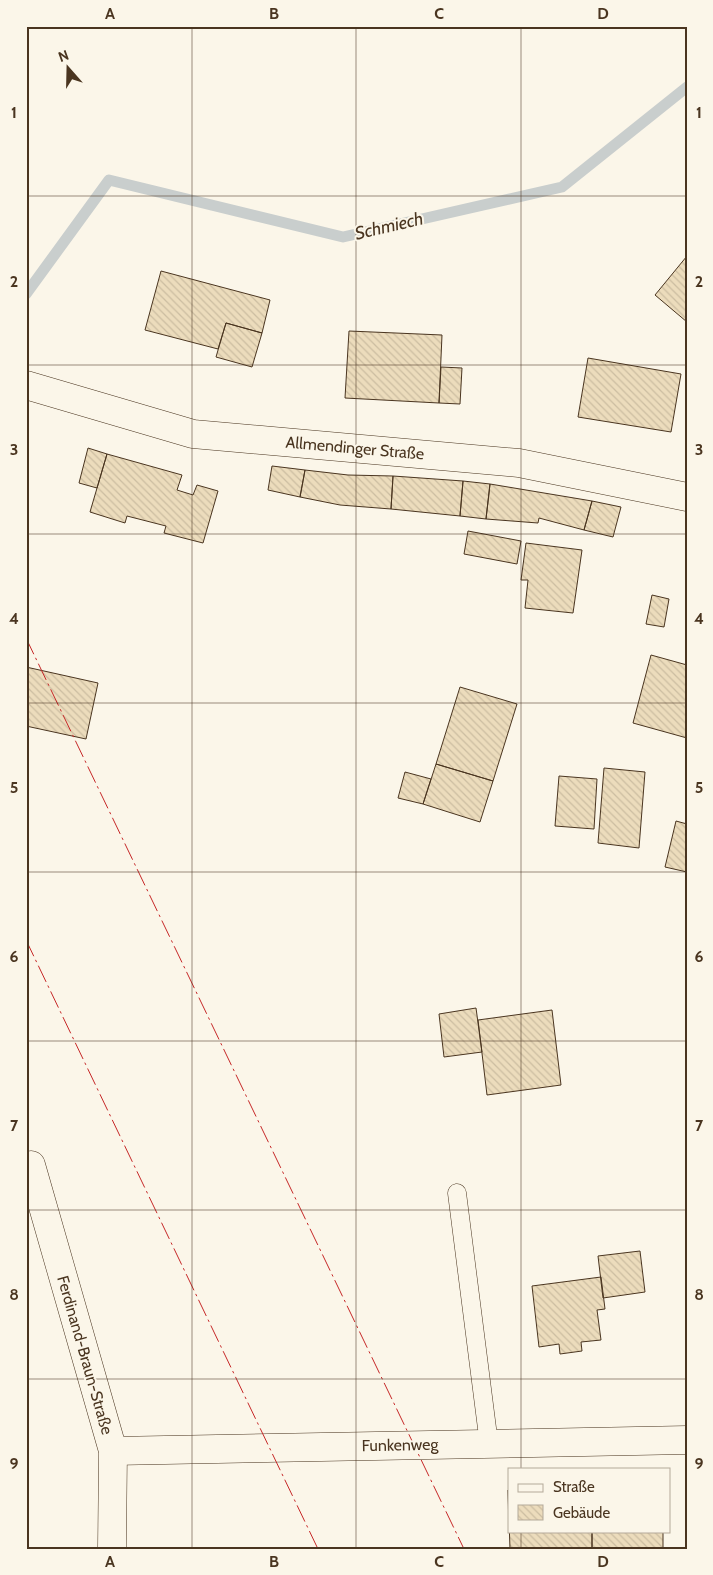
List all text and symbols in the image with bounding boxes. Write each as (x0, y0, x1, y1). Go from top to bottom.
text: A (105, 4, 115, 23)
text: B (269, 4, 279, 23)
text: C (434, 4, 444, 23)
text: D (597, 4, 609, 23)
north arrow (42, 42, 92, 92)
text: N (56, 46, 71, 66)
text: 1 (11, 103, 17, 122)
text: 1 (696, 103, 702, 122)
water label: Schmiech (353, 207, 425, 245)
text: 2 (10, 272, 18, 291)
text: 2 (695, 272, 703, 291)
street label: Allmendinger Straße (285, 432, 425, 464)
text: 3 (10, 440, 18, 459)
text: 3 (695, 440, 703, 459)
text: 4 (9, 609, 19, 628)
text: 4 (694, 609, 704, 628)
text: 5 (10, 778, 18, 797)
text: 5 (695, 778, 703, 797)
text: 6 (10, 947, 19, 966)
text: 6 (695, 947, 704, 966)
text: 7 (10, 1116, 19, 1135)
text: 7 (695, 1116, 704, 1135)
street label: Ferdinand-Braun-Straße (53, 1273, 117, 1437)
text: 8 (9, 1285, 19, 1304)
text: 8 (694, 1285, 704, 1304)
street label: Funkenweg (362, 1435, 439, 1455)
text: 9 (10, 1454, 19, 1473)
text: 9 (695, 1454, 704, 1473)
legend (508, 1468, 670, 1532)
text: Straße (553, 1478, 595, 1496)
text: Gebäude (553, 1504, 610, 1522)
text: A (105, 1552, 115, 1571)
text: B (269, 1552, 279, 1571)
text: C (434, 1552, 444, 1571)
text: D (597, 1552, 609, 1571)

